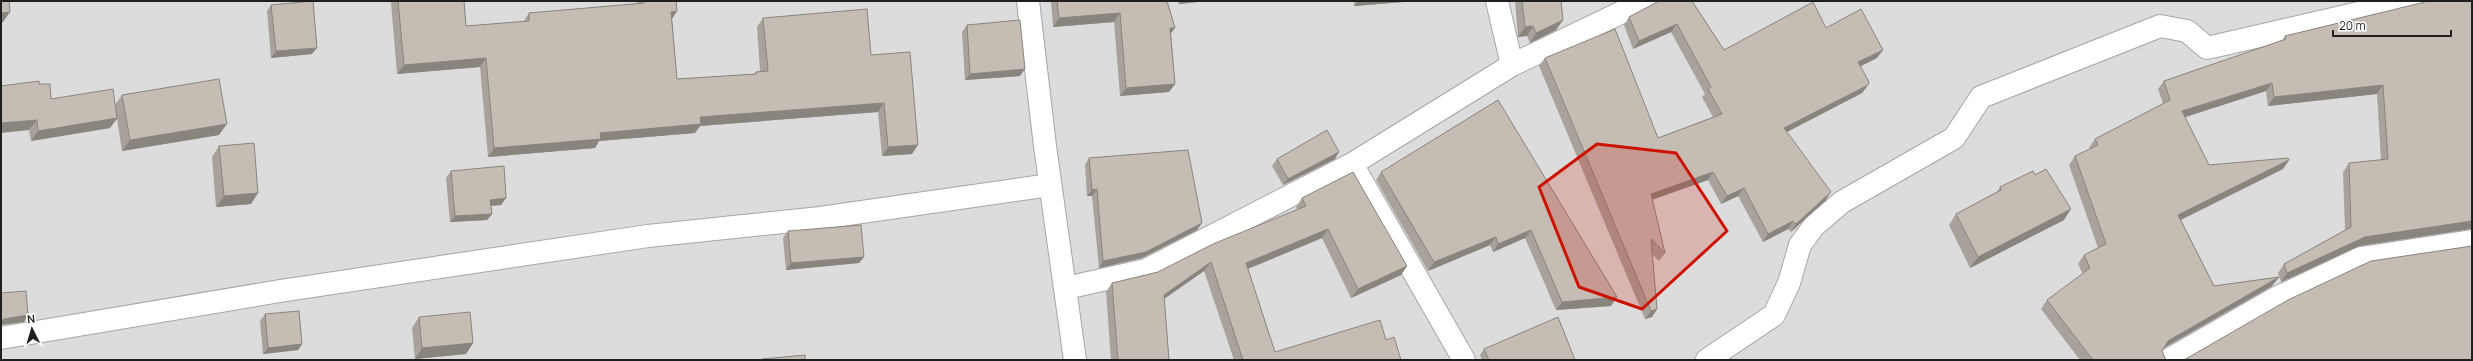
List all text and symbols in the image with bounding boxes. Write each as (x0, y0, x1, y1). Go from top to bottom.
scale bar (2333, 12, 2451, 38)
text: 20 m (2339, 17, 2366, 34)
north arrow (12, 309, 52, 349)
text: N (26, 311, 36, 326)

